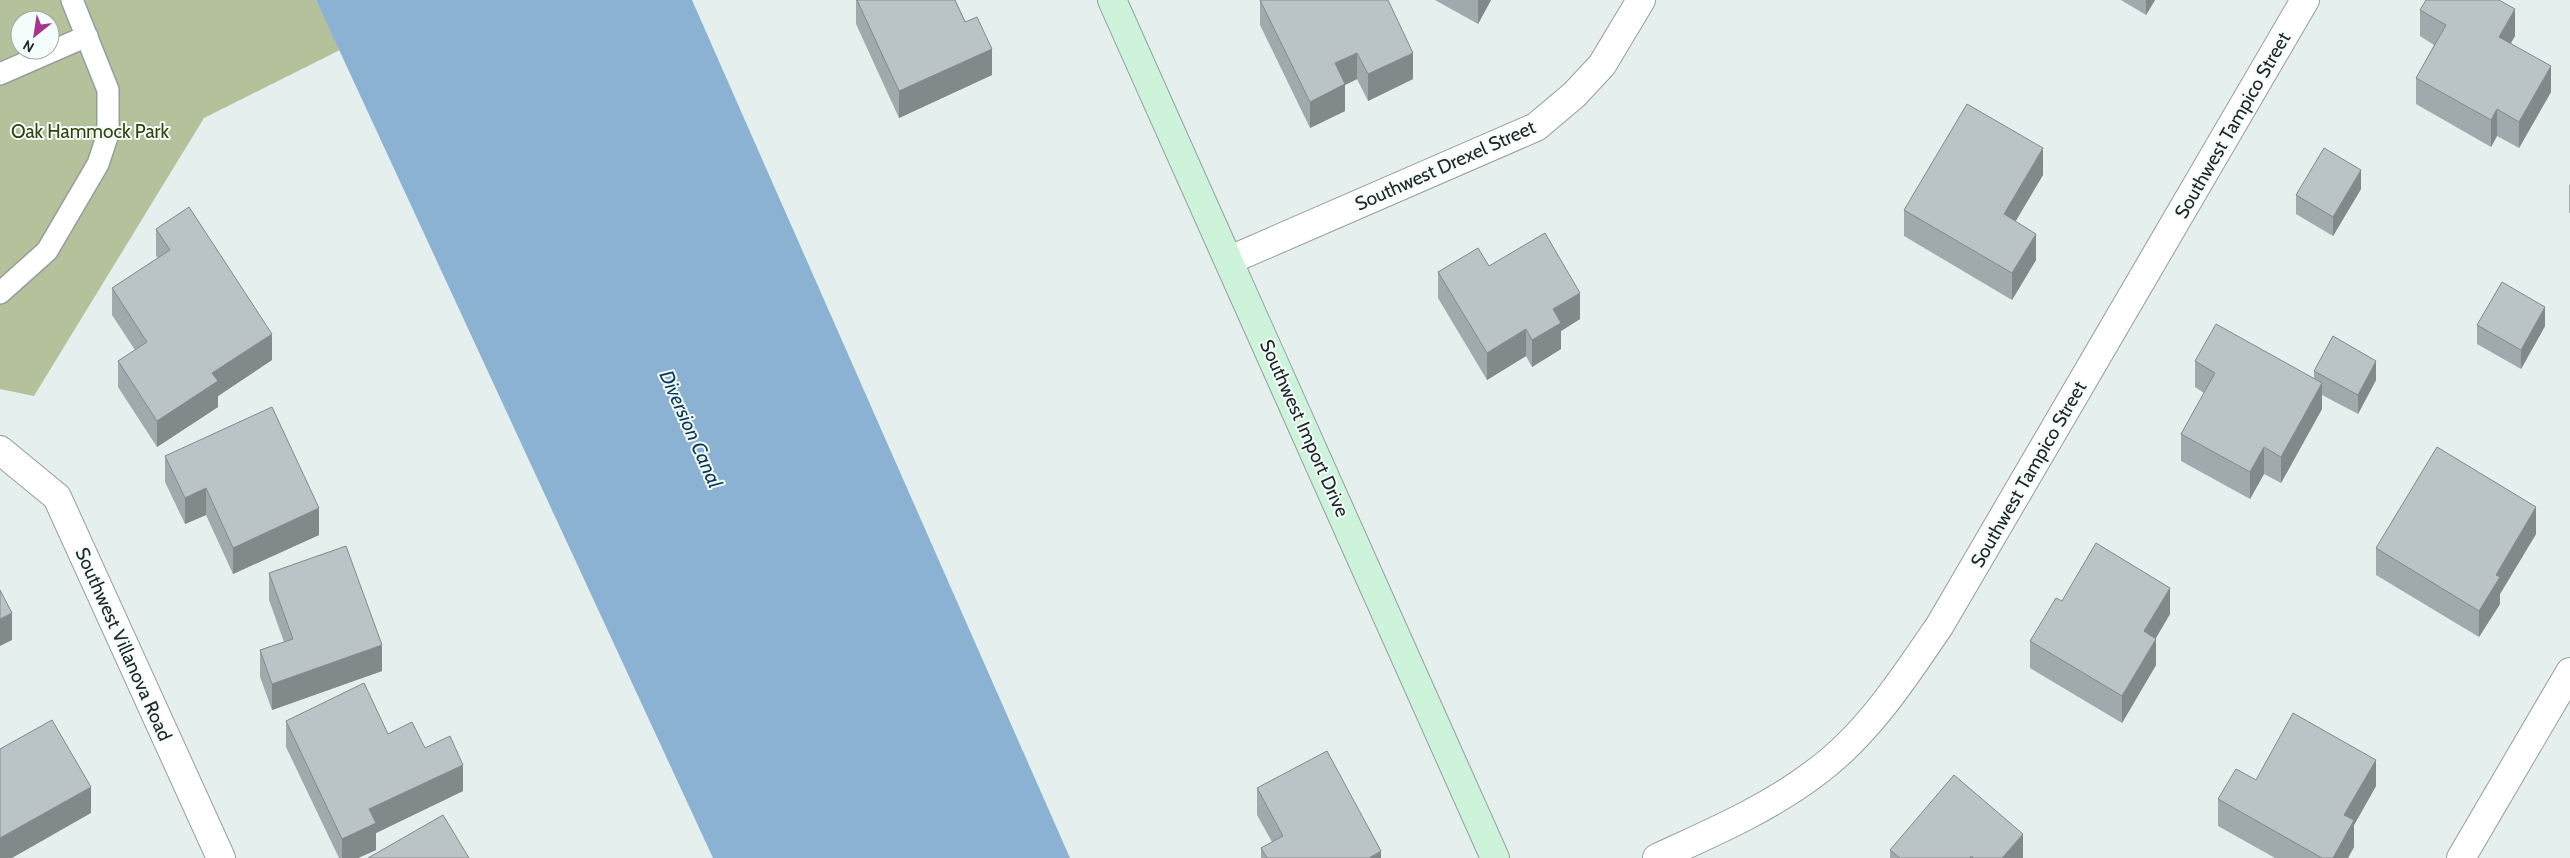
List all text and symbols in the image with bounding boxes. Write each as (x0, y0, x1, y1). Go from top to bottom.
north arrow (10, 10, 60, 60)
street label: Southwest Tampico Street (2170, 27, 2296, 223)
text: N (20, 36, 37, 57)
street label: Southwest Drexel Street (1351, 115, 1540, 216)
park label: Oak Hammock Park (11, 120, 170, 143)
street label: Southwest Import Drive (1255, 336, 1354, 521)
water label: Diversion Canal (654, 367, 728, 492)
street label: Southwest Tampico Street (1966, 376, 2092, 572)
street label: Southwest Villanova Road (70, 544, 177, 744)

